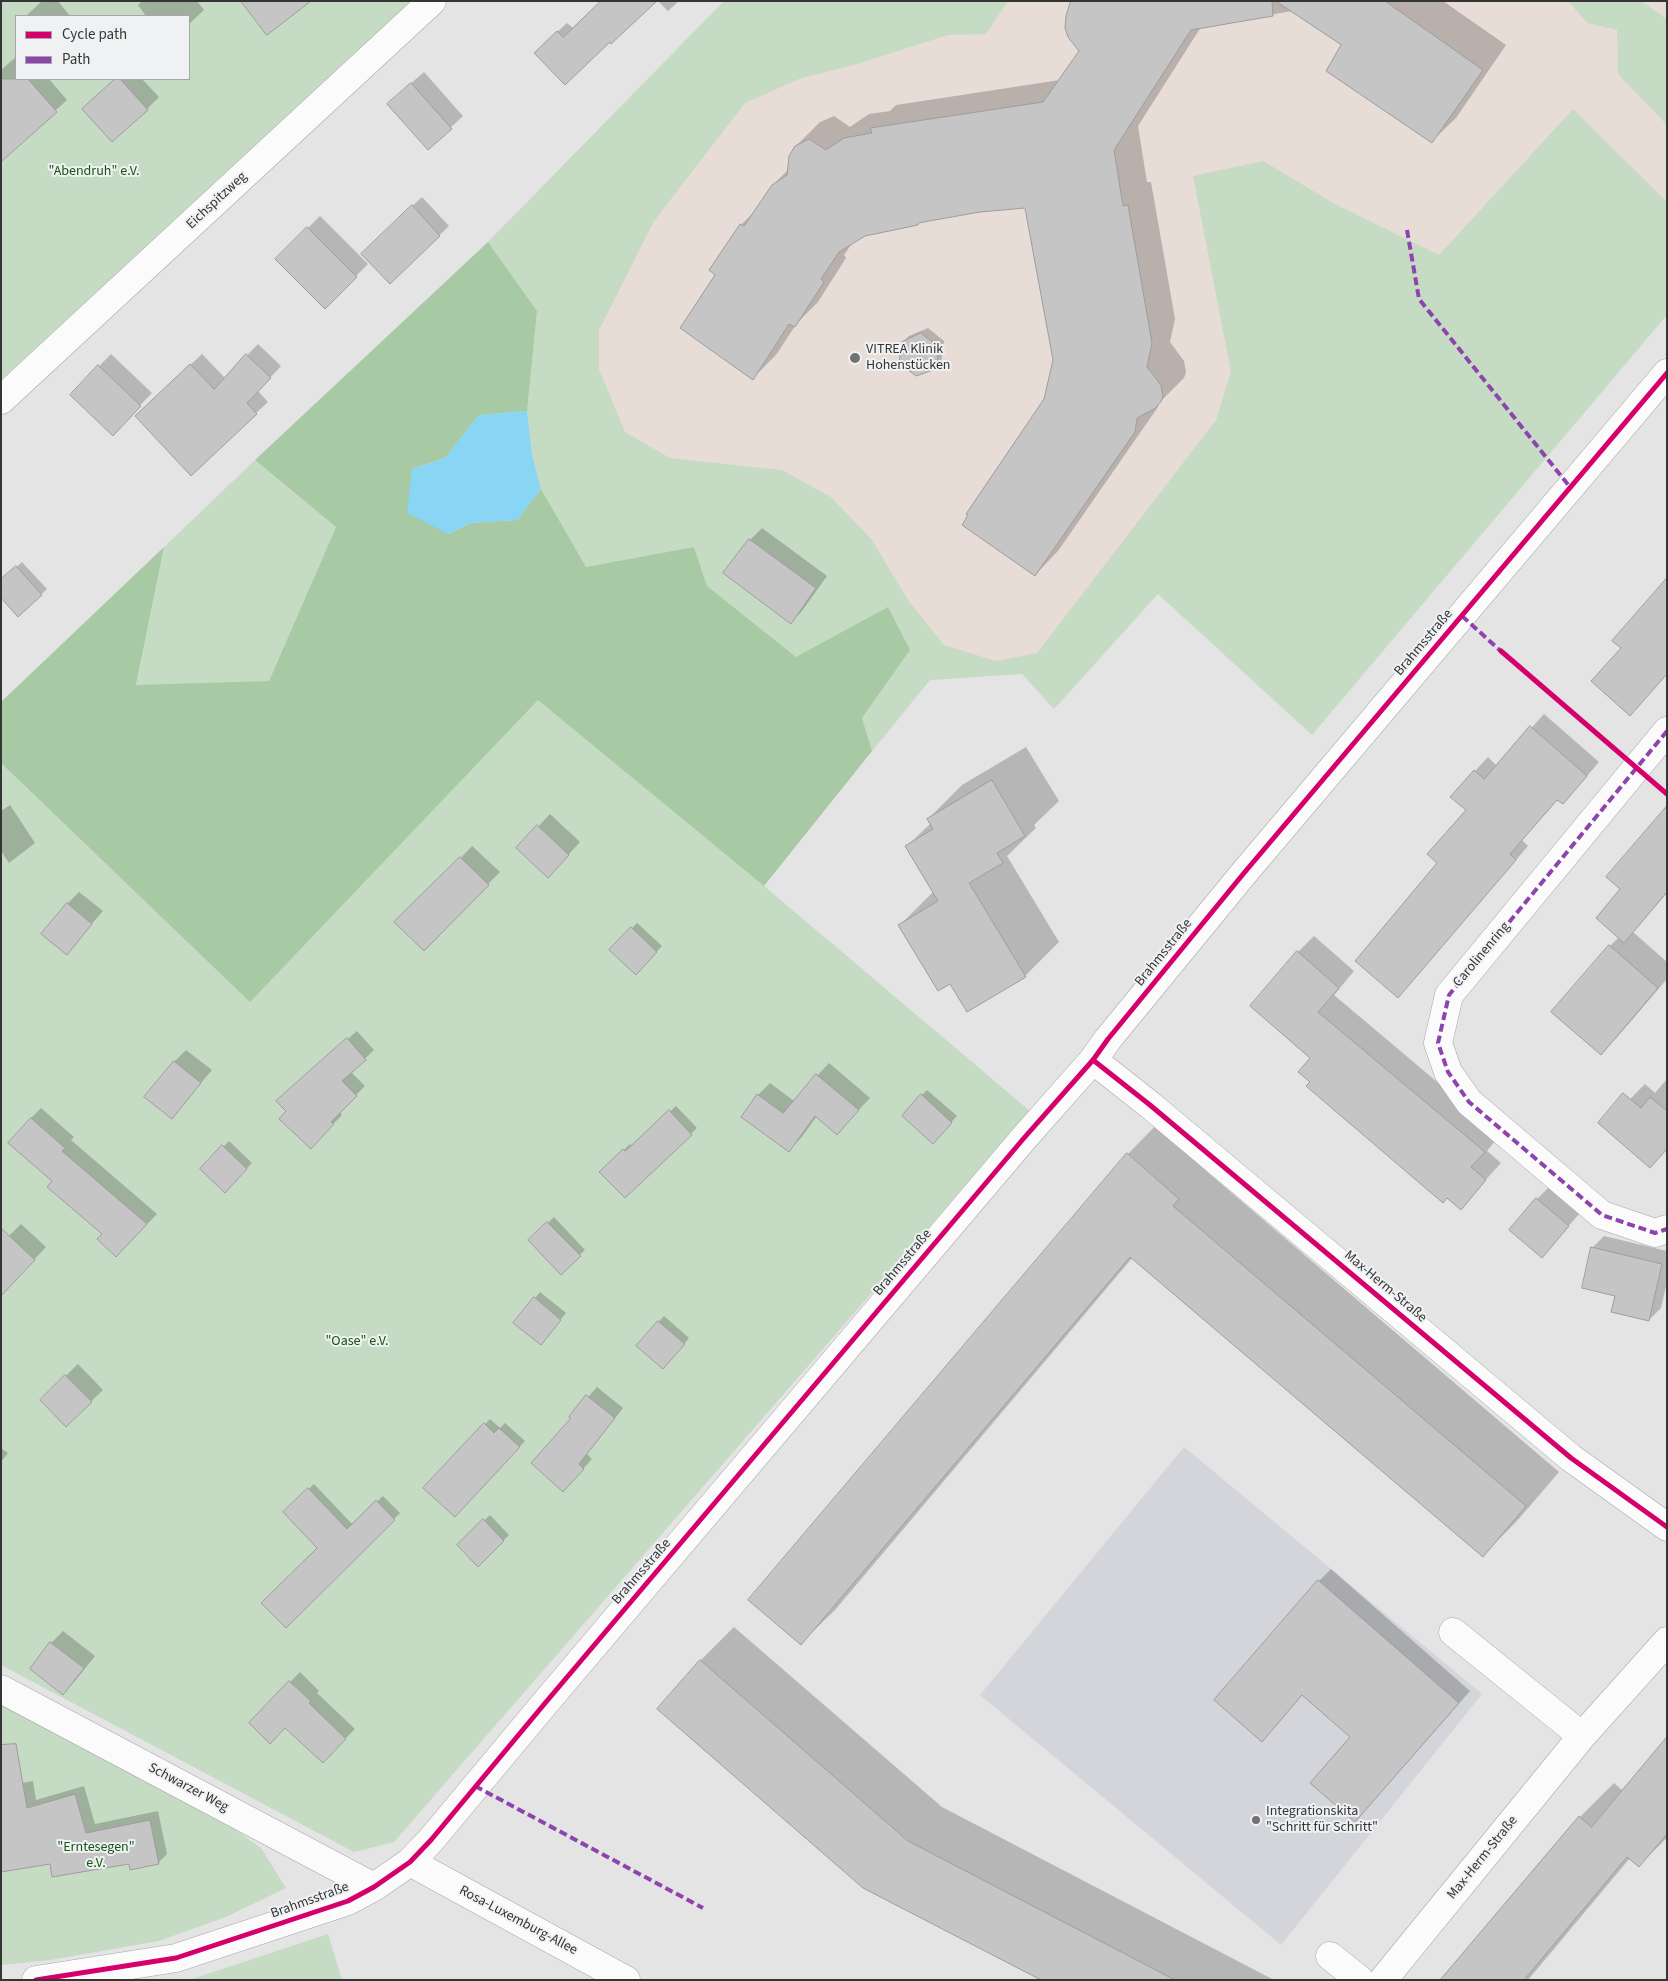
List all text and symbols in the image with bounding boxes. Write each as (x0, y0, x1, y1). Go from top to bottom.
legend (15, 15, 190, 80)
text: Cycle path (62, 24, 127, 45)
text: Path (62, 49, 90, 70)
park label: "Abendruh" e.V. (48, 164, 140, 180)
street label: Eichspitzweg (183, 169, 251, 233)
place label: VITREA Klinik Hohenstücken (866, 342, 951, 374)
marker: VITREA Klinik Hohenstücken (848, 351, 862, 365)
street label: Brahmsstraße (1391, 606, 1457, 680)
street label: Brahmsstraße (1132, 916, 1196, 990)
street label: Carolinenring (1450, 919, 1514, 991)
street label: Brahmsstraße (870, 1226, 936, 1300)
street label: Max-Herm-Straße (1340, 1248, 1430, 1326)
park label: "Oase" e.V. (325, 1334, 389, 1350)
street label: Brahmsstraße (609, 1536, 675, 1608)
street label: Schwarzer Weg (145, 1760, 231, 1816)
place label: Integrationskita "Schritt für Schritt" (1266, 1804, 1378, 1836)
street label: Max-Herm-Straße (1444, 1813, 1522, 1903)
marker: Integrationskita "Schritt für Schritt" (1250, 1814, 1262, 1826)
park label: "Erntesegen" e.V. (57, 1840, 135, 1872)
street label: Brahmsstraße (269, 1879, 351, 1923)
street label: Rosa-Luxemburg-Allee (456, 1883, 580, 1959)

